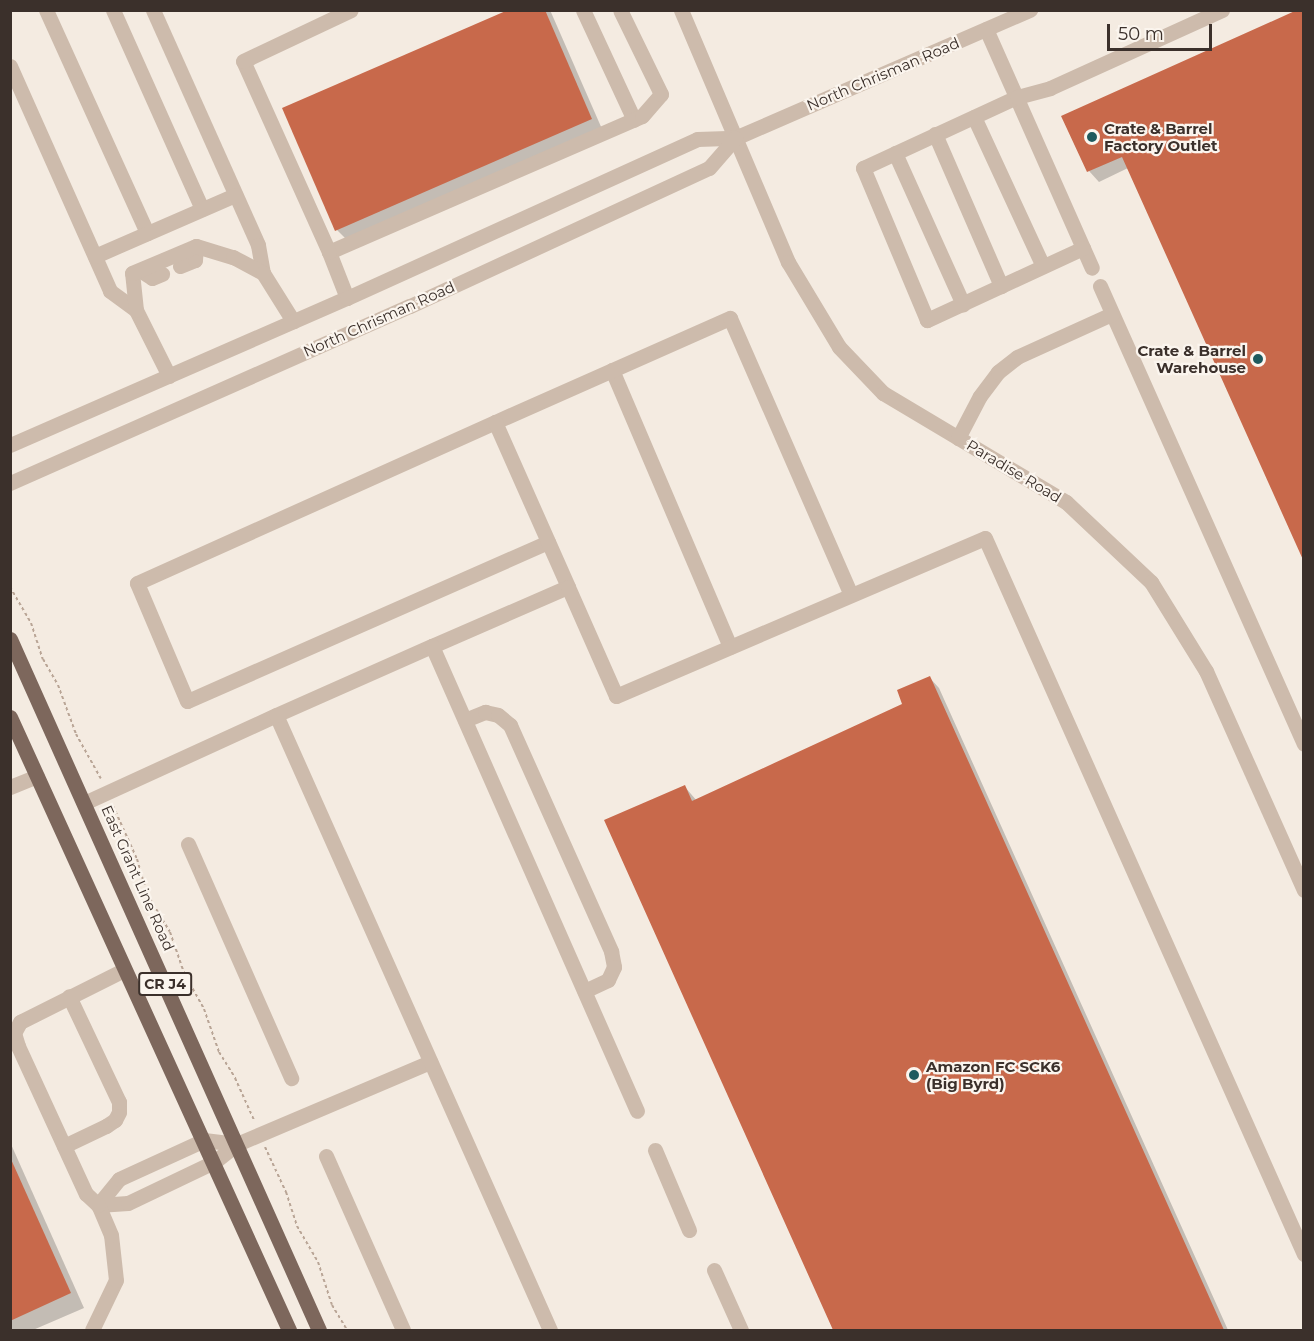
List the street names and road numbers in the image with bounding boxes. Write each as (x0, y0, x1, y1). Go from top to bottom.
street label: North Chrisman Road (804, 34, 962, 114)
street label: North Chrisman Road (300, 277, 458, 361)
street label: Paradise Road (963, 436, 1065, 506)
street label: East Grant Line Road (98, 802, 178, 954)
road number: CR J4 (138, 973, 192, 995)

